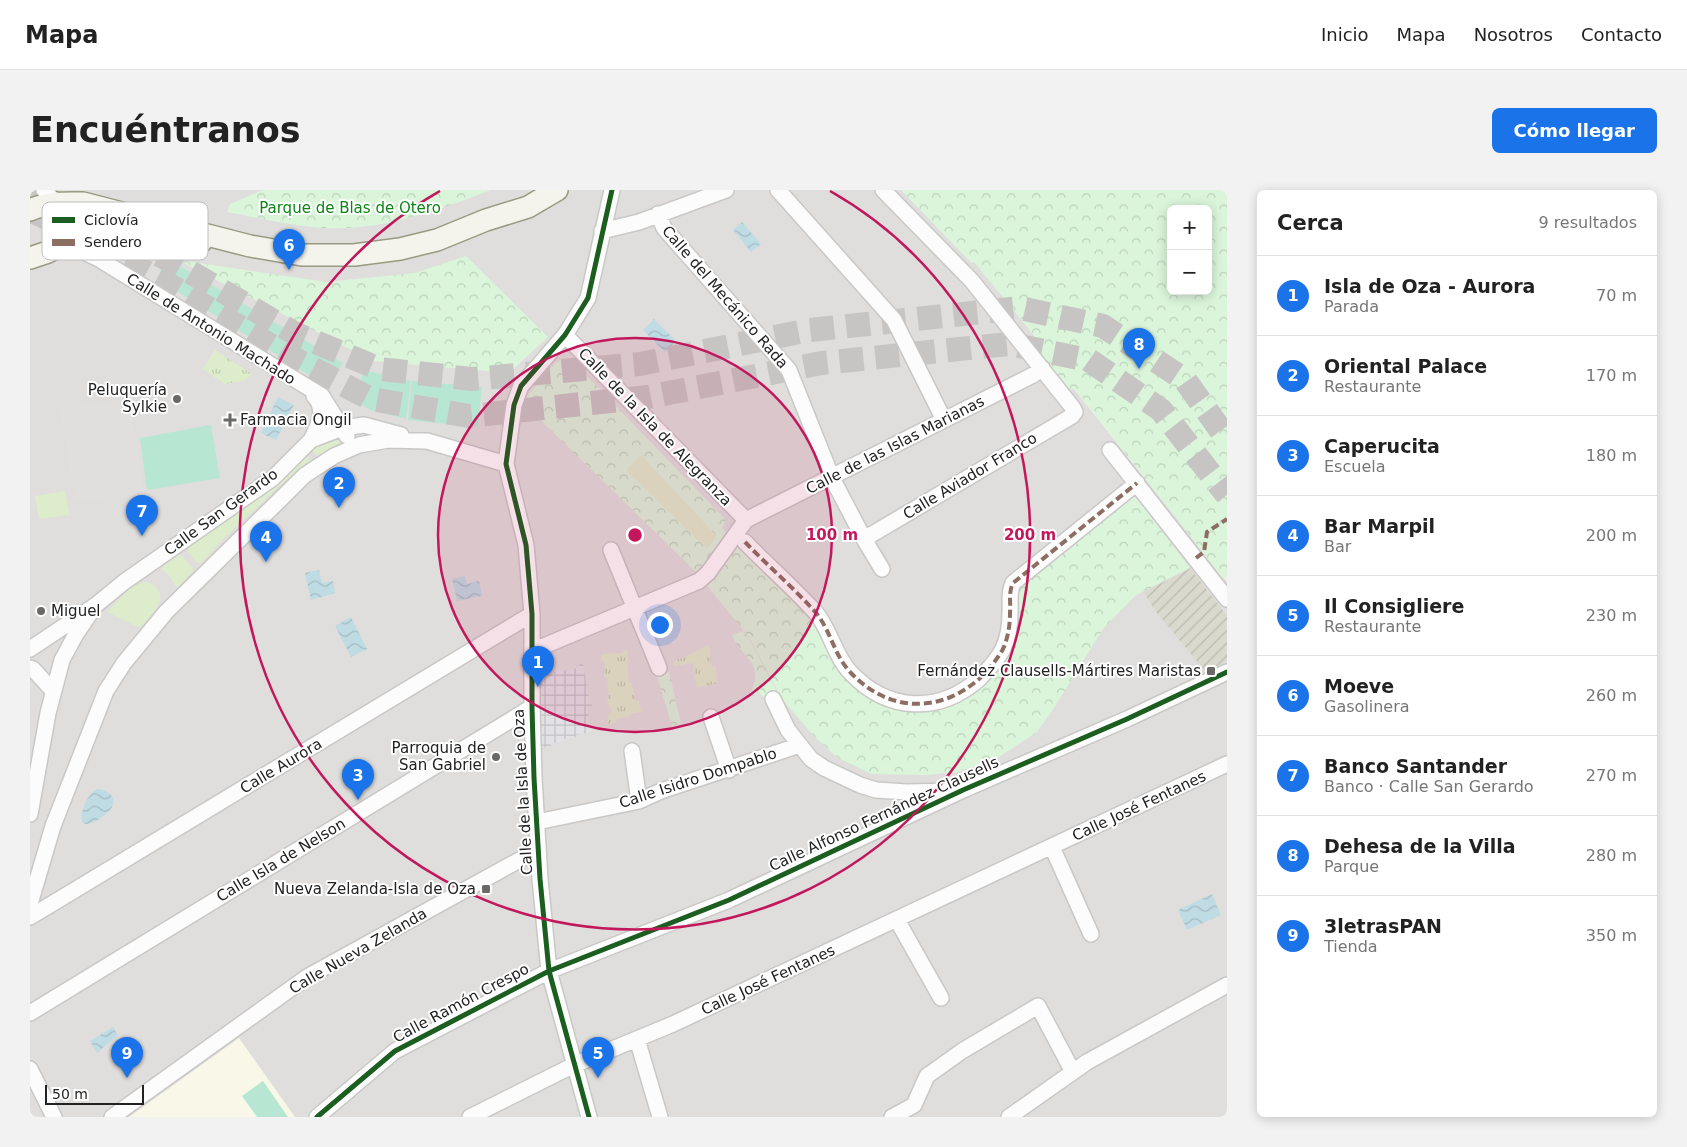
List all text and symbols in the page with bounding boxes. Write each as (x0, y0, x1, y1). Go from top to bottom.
text: Mapa (25, 21, 98, 49)
text: Inicio (1321, 24, 1369, 45)
text: Mapa (1397, 24, 1446, 45)
text: Nosotros (1474, 24, 1553, 45)
text: Contacto (1581, 24, 1662, 45)
button: Cómo llegar (1492, 108, 1657, 153)
text: Encuéntranos (30, 110, 301, 150)
park label: Parque de Blas de Otero (259, 199, 441, 217)
legend (42, 202, 208, 260)
map controls (1167, 205, 1212, 295)
button: + (1167, 205, 1212, 250)
text: Cerca (1277, 211, 1344, 235)
text: Ciclovía (84, 212, 139, 228)
text: 9 resultados (1538, 213, 1637, 232)
street label: Calle del Mecánico Rada (658, 222, 792, 372)
pin: 6 (273, 229, 305, 270)
text: Sendero (84, 234, 142, 250)
button: − (1167, 250, 1212, 295)
street label: Calle de Antonio Machado (123, 270, 299, 388)
text: Isla de Oza - Aurora (1324, 275, 1535, 297)
text: 1 (1287, 286, 1299, 305)
text: 70 m (1596, 286, 1637, 305)
text: Parada (1324, 297, 1379, 316)
pin: 8 (1123, 328, 1155, 369)
street label: Calle de la Isla de Alegranza (575, 344, 735, 510)
text: Oriental Palace (1324, 355, 1487, 377)
text: 2 (1287, 366, 1299, 385)
text: 170 m (1586, 366, 1637, 385)
text: Restaurante (1324, 377, 1421, 396)
place label: Peluquería Sylkie (88, 381, 167, 416)
street label: Calle de las Islas Marianas (803, 392, 987, 498)
marker: Peluquería Sylkie (171, 393, 183, 405)
place label: Farmacia Ongil (240, 411, 352, 429)
marker: Farmacia Ongil (224, 414, 236, 426)
street label: Calle Aviador Franco (900, 429, 1040, 523)
text: Caperucita (1324, 435, 1440, 457)
text: 3 (1287, 446, 1299, 465)
text: 180 m (1586, 446, 1637, 465)
text: Escuela (1324, 457, 1385, 476)
street label: Calle San Gerardo (161, 465, 281, 559)
pin: 2 (323, 467, 355, 508)
pin: 7 (126, 495, 158, 536)
text: Bar Marpil (1324, 515, 1435, 537)
pin: 4 (250, 521, 282, 562)
centre of rings (626, 526, 644, 544)
text: 100 m (806, 526, 858, 544)
text: 200 m (1004, 526, 1056, 544)
text: 4 (1287, 526, 1299, 545)
text: 200 m (1586, 526, 1637, 545)
text: Bar (1324, 537, 1351, 556)
text: Il Consigliere (1324, 595, 1464, 617)
place label: Miguel (51, 602, 101, 620)
marker: Miguel (35, 605, 47, 617)
text: 5 (1287, 606, 1299, 625)
text: 230 m (1586, 606, 1637, 625)
your location (647, 612, 673, 638)
text: Restaurante (1324, 617, 1421, 636)
pin: 1 (522, 646, 554, 687)
place label: Fernández Clausells-Mártires Maristas (917, 662, 1201, 680)
marker: Fernández Clausells-Mártires Maristas (1205, 665, 1217, 677)
text: Moeve (1324, 675, 1394, 697)
text: 6 (1287, 686, 1299, 705)
text: 260 m (1586, 686, 1637, 705)
text: Gasolinera (1324, 697, 1410, 716)
street label: Calle de la Isla de Oza (510, 708, 536, 876)
street label: Calle Aurora (237, 735, 325, 797)
place label: Parroquia de San Gabriel (392, 739, 486, 774)
street label: Calle Isidro Dompablo (617, 744, 779, 812)
marker: Parroquia de San Gabriel (490, 751, 502, 763)
street label: Calle Alfonso Fernández Clausells (766, 753, 1002, 875)
text: Banco Santander (1324, 755, 1507, 777)
pin: 3 (342, 759, 374, 800)
text: 7 (1287, 766, 1299, 785)
text: 270 m (1586, 766, 1637, 785)
street label: Calle José Fentanes (1069, 767, 1209, 845)
text: Banco · Calle San Gerardo (1324, 777, 1534, 796)
street label: Calle Isla de Nelson (213, 814, 349, 906)
text: Dehesa de la Villa (1324, 835, 1516, 857)
text: 8 (1287, 846, 1299, 865)
text: 280 m (1586, 846, 1637, 865)
text: Parque (1324, 857, 1379, 876)
place label: Nueva Zelanda-Isla de Oza (274, 880, 476, 898)
marker: Nueva Zelanda-Isla de Oza (480, 883, 492, 895)
street label: Calle Nueva Zelanda (286, 904, 430, 998)
text: 3letrasPAN (1324, 915, 1442, 937)
text: 9 (1287, 926, 1299, 945)
text: 350 m (1586, 926, 1637, 945)
text: Tienda (1324, 937, 1378, 956)
street label: Calle José Fentanes (698, 941, 838, 1019)
street label: Calle Ramón Crespo (390, 960, 532, 1046)
pin: 9 (111, 1037, 143, 1078)
pin: 5 (582, 1037, 614, 1078)
scale bar (45, 1082, 144, 1105)
text: 50 m (52, 1086, 88, 1102)

